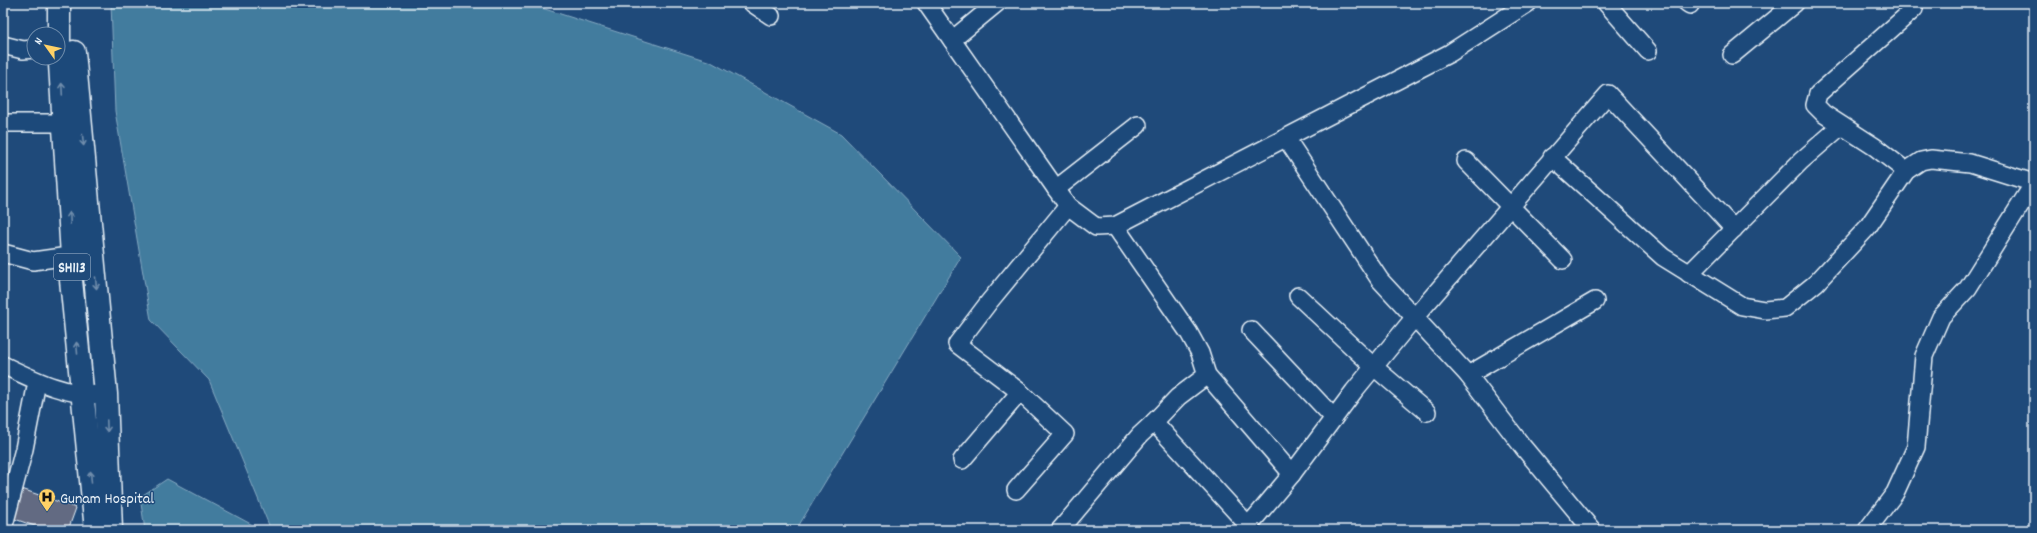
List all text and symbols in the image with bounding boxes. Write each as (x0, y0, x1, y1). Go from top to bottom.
north arrow (26, 26, 66, 66)
text: N (31, 35, 48, 48)
one-way arrow (58, 83, 66, 96)
one-way arrow (79, 133, 86, 146)
one-way arrow (66, 212, 73, 225)
road number: SH113 (54, 254, 90, 280)
one-way arrow (93, 276, 100, 289)
one-way arrow (74, 342, 81, 355)
one-way arrow (103, 419, 111, 432)
one-way arrow (87, 471, 94, 484)
hospital icon: Gunam Hospital (37, 487, 57, 512)
place label: Gunam Hospital (60, 488, 154, 511)

